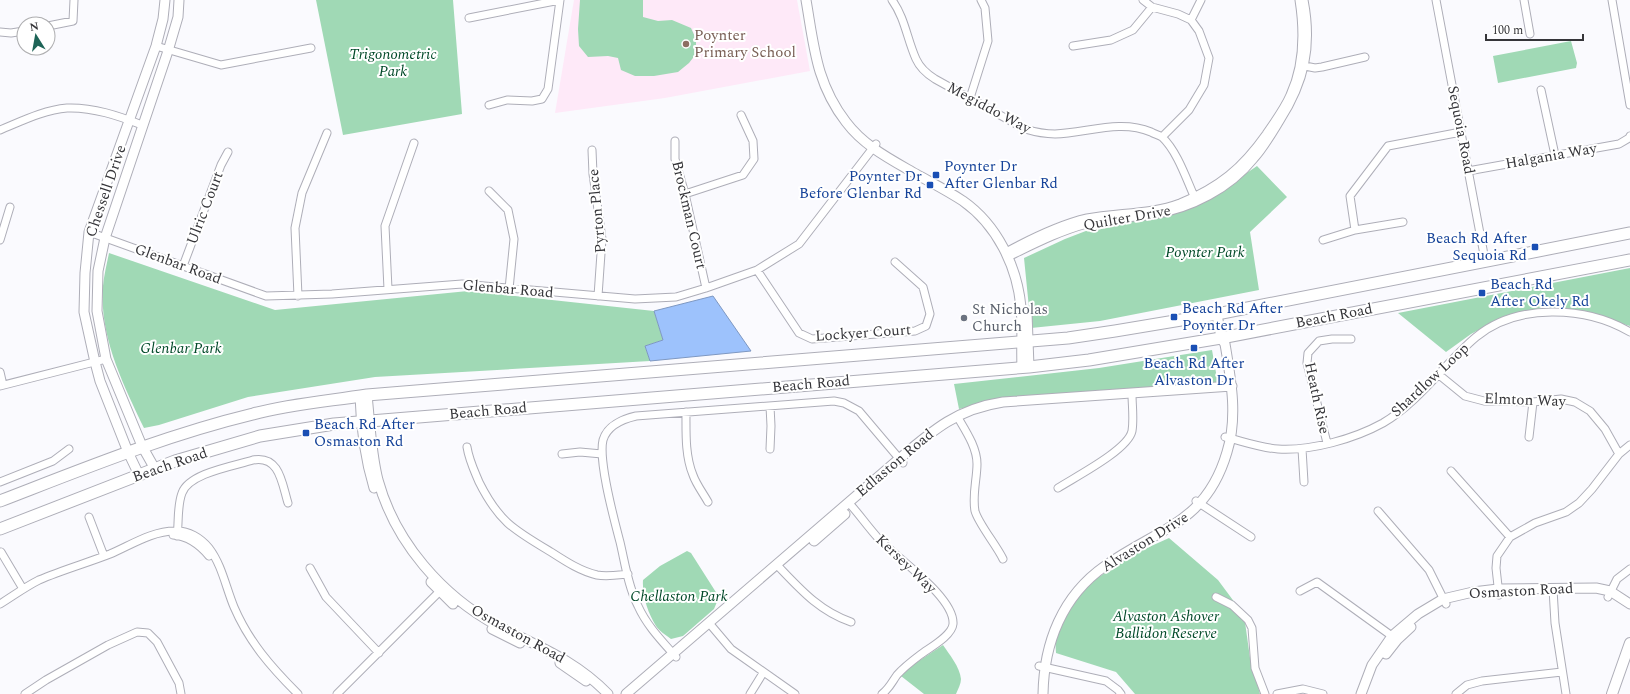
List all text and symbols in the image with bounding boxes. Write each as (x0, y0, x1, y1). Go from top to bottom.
north arrow (16, 16, 56, 56)
scale bar (1486, 16, 1583, 42)
text: N (28, 17, 40, 36)
text: 100 m (1492, 21, 1523, 40)
place label: Poynter Primary School (694, 24, 796, 64)
marker: Poynter Primary School (681, 39, 691, 49)
park label: Trigonometric Park (349, 43, 437, 83)
street label: Megiddo Way (943, 76, 1036, 140)
street label: Sequoia Road (1441, 84, 1481, 176)
street label: Halgania Way (1503, 137, 1599, 175)
street label: Chessell Drive (79, 142, 133, 240)
place label: Poynter Dr After Glenbar Rd (944, 155, 1058, 195)
street label: Brockman Court (665, 158, 713, 272)
place label: Poynter Dr Before Glenbar Rd (799, 165, 922, 205)
street label: Ulric Court (181, 168, 229, 248)
street label: Pyrton Place (582, 168, 612, 254)
marker: Poynter Dr After Glenbar Rd (931, 170, 941, 180)
marker: Poynter Dr Before Glenbar Rd (925, 180, 935, 190)
street label: Quilter Drive (1081, 199, 1173, 237)
place label: Beach Rd After Sequoia Rd (1426, 227, 1527, 267)
street label: Glenbar Road (131, 238, 225, 290)
park label: Poynter Park (1165, 241, 1245, 264)
marker: Beach Rd After Sequoia Rd (1530, 242, 1540, 252)
place label: Beach Rd After Okely Rd (1490, 273, 1589, 313)
street label: Glenbar Road (462, 274, 554, 304)
marker: Beach Rd After Okely Rd (1477, 288, 1487, 298)
place label: Beach Rd After Poynter Dr (1182, 297, 1283, 337)
street label: Beach Road (1293, 297, 1375, 335)
place label: St Nicholas Church (972, 298, 1048, 338)
marker: Beach Rd After Poynter Dr (1169, 312, 1179, 322)
marker: St Nicholas Church (959, 313, 969, 323)
street label: Lockyer Court (814, 318, 912, 348)
park label: Glenbar Park (140, 337, 222, 360)
street label: Shardlow Loop (1386, 337, 1474, 423)
marker: Beach Rd After Alvaston Dr (1189, 343, 1199, 353)
place label: Beach Rd After Alvaston Dr (1143, 352, 1245, 392)
street label: Heath Rise (1298, 360, 1336, 436)
street label: Beach Road (771, 369, 851, 399)
street label: Elmton Way (1484, 387, 1567, 413)
street label: Beach Road (448, 396, 528, 426)
place label: Beach Rd After Osmaston Rd (314, 413, 415, 453)
street label: Edlaston Road (851, 423, 939, 503)
marker: Beach Rd After Osmaston Rd (301, 428, 311, 438)
street label: Beach Road (129, 441, 211, 489)
street label: Alvaston Drive (1097, 506, 1193, 578)
street label: Kersey Way (870, 529, 942, 600)
street label: Osmaston Road (1468, 577, 1574, 605)
park label: Chellaston Park (630, 585, 728, 608)
street label: Osmaston Road (467, 599, 569, 669)
park label: Alvaston Ashover Ballidon Reserve (1112, 605, 1220, 645)

